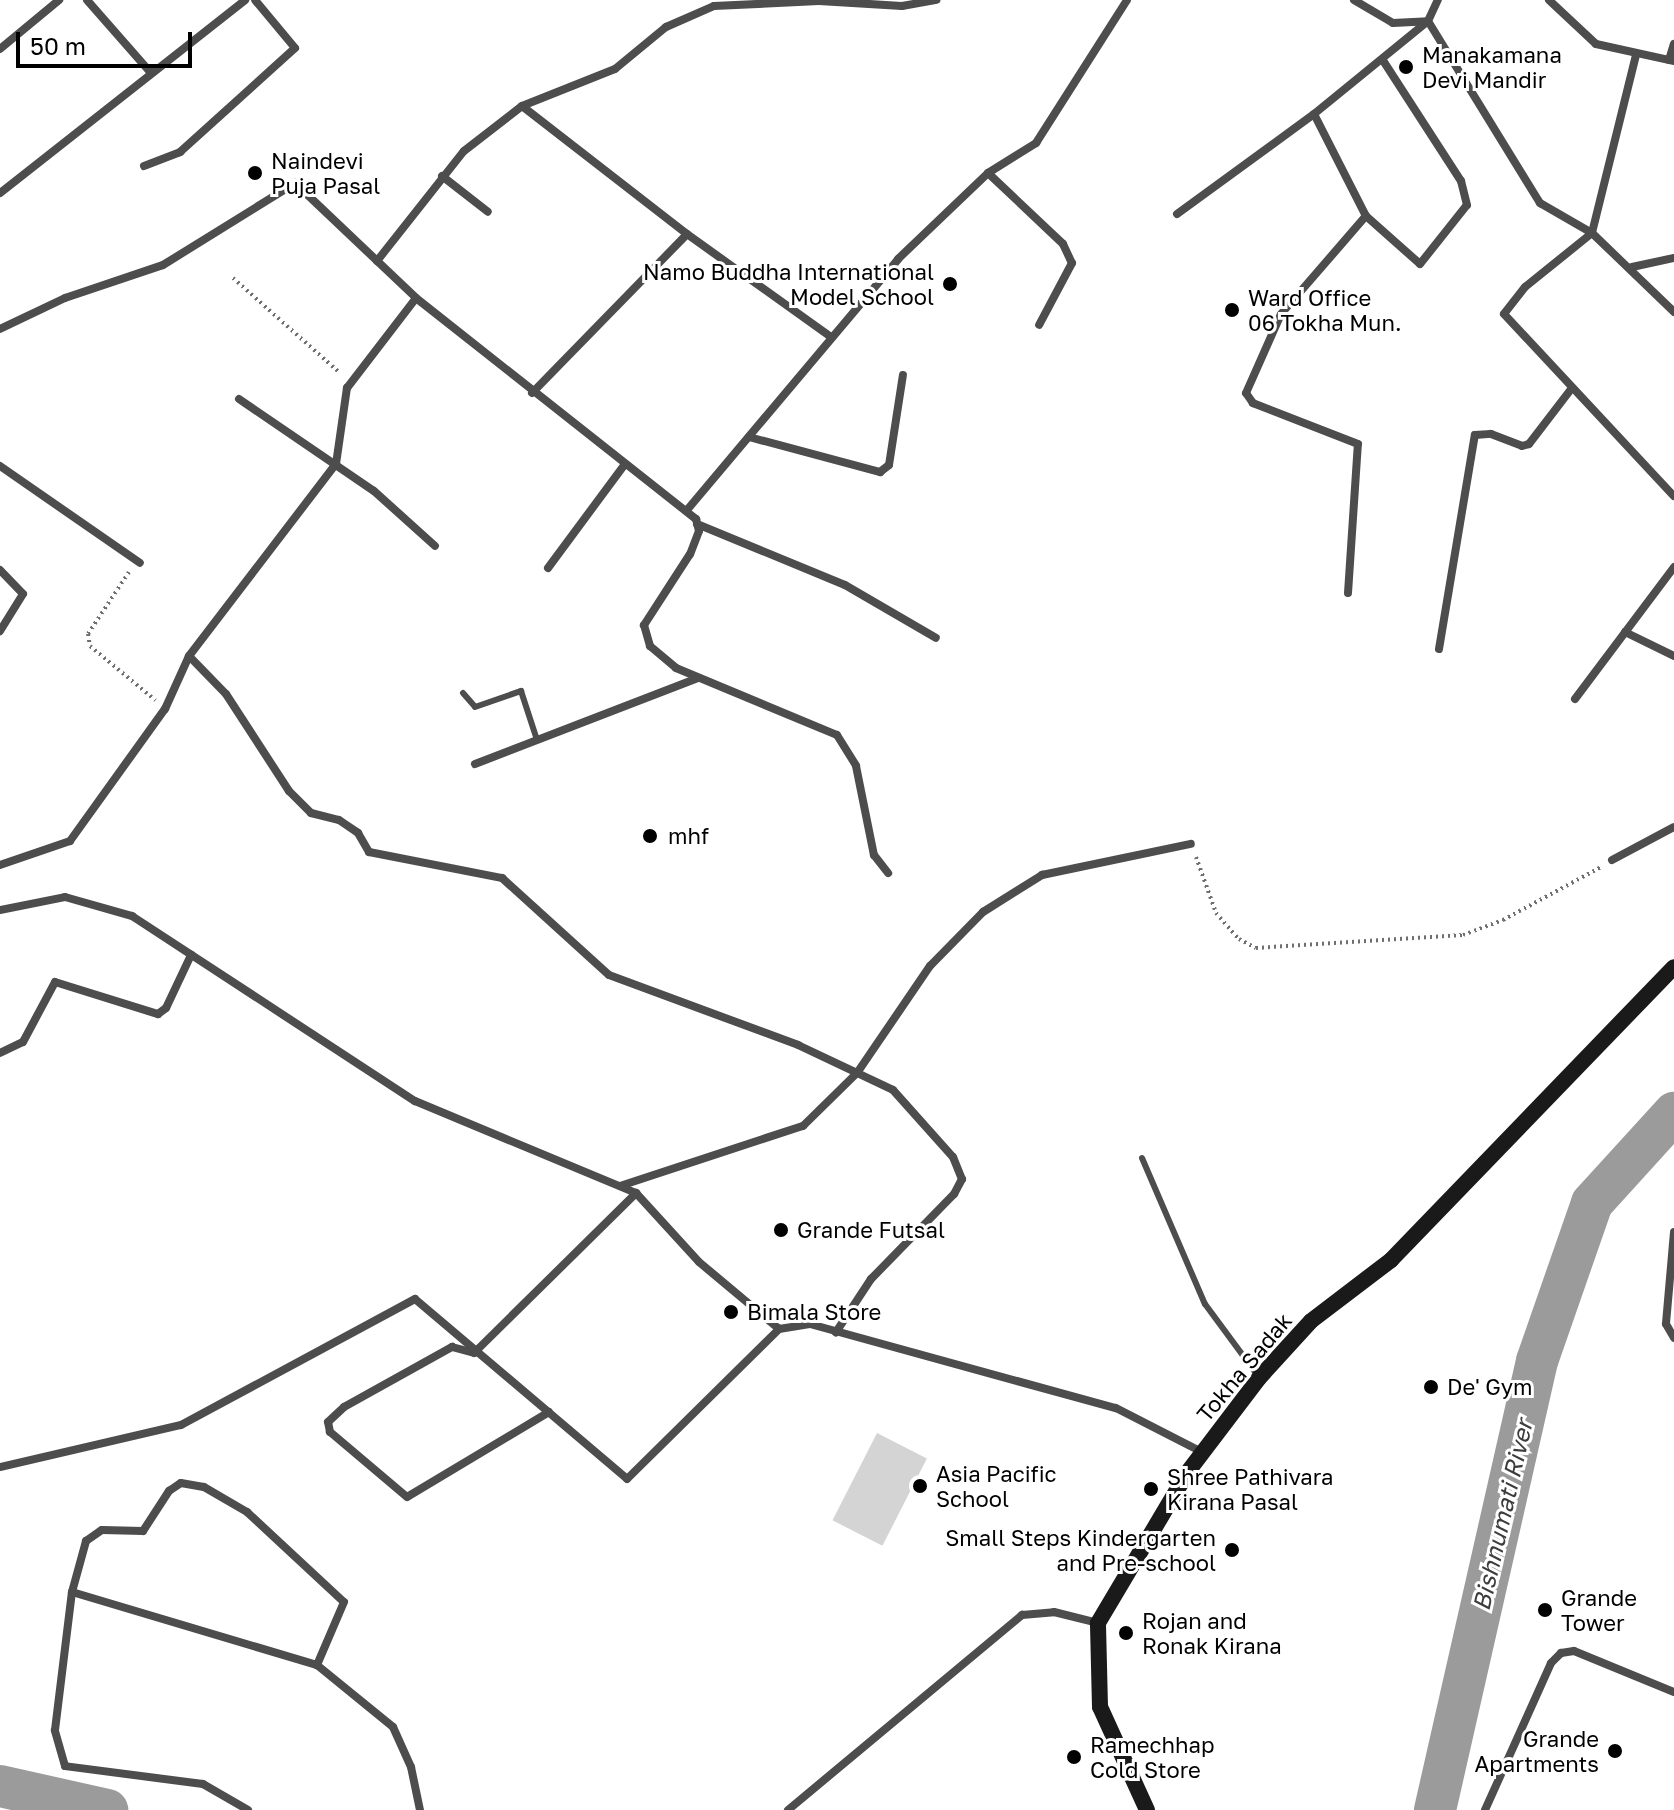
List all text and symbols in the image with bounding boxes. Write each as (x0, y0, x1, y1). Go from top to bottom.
scale bar (20, 16, 196, 66)
text: 50 m (30, 31, 86, 60)
place label: Manakamana Devi Mandir (1422, 41, 1562, 92)
marker: Manakamana Devi Mandir (1397, 58, 1415, 76)
place label: Naindevi Puja Pasal (271, 147, 380, 198)
marker: Naindevi Puja Pasal (246, 164, 264, 182)
place label: Namo Buddha International Model School (643, 258, 934, 310)
marker: Namo Buddha International Model School (941, 275, 959, 293)
place label: Ward Office 06 Tokha Mun. (1248, 284, 1402, 336)
marker: Ward Office 06 Tokha Mun. (1223, 301, 1241, 319)
place label: mhf (668, 823, 709, 849)
marker: mhf (639, 825, 661, 847)
place label: Grande Futsal (797, 1217, 945, 1243)
marker: Grande Futsal (772, 1221, 790, 1239)
place label: Bimala Store (747, 1299, 881, 1325)
marker: Bimala Store (722, 1303, 740, 1321)
street label: Tokha Sadak (1191, 1307, 1297, 1427)
place label: De' Gym (1447, 1374, 1533, 1400)
marker: De' Gym (1422, 1378, 1440, 1396)
water label: Bishnumati River (1466, 1417, 1538, 1613)
place label: Asia Pacific School (936, 1460, 1057, 1512)
place label: Shree Pathivara Kirana Pasal (1167, 1463, 1333, 1514)
marker: Asia Pacific School (911, 1477, 929, 1495)
marker: Shree Pathivara Kirana Pasal (1142, 1480, 1160, 1498)
place label: Small Steps Kindergarten and Pre-school (945, 1524, 1216, 1576)
marker: Small Steps Kindergarten and Pre-school (1223, 1541, 1241, 1559)
place label: Grande Tower (1561, 1584, 1637, 1636)
marker: Grande Tower (1536, 1601, 1554, 1619)
place label: Rojan and Ronak Kirana (1142, 1607, 1282, 1658)
marker: Rojan and Ronak Kirana (1117, 1624, 1135, 1642)
place label: Grande Apartments (1474, 1725, 1599, 1776)
place label: Ramechhap Cold Store (1090, 1731, 1214, 1782)
marker: Grande Apartments (1606, 1742, 1624, 1760)
marker: Ramechhap Cold Store (1065, 1748, 1083, 1766)

